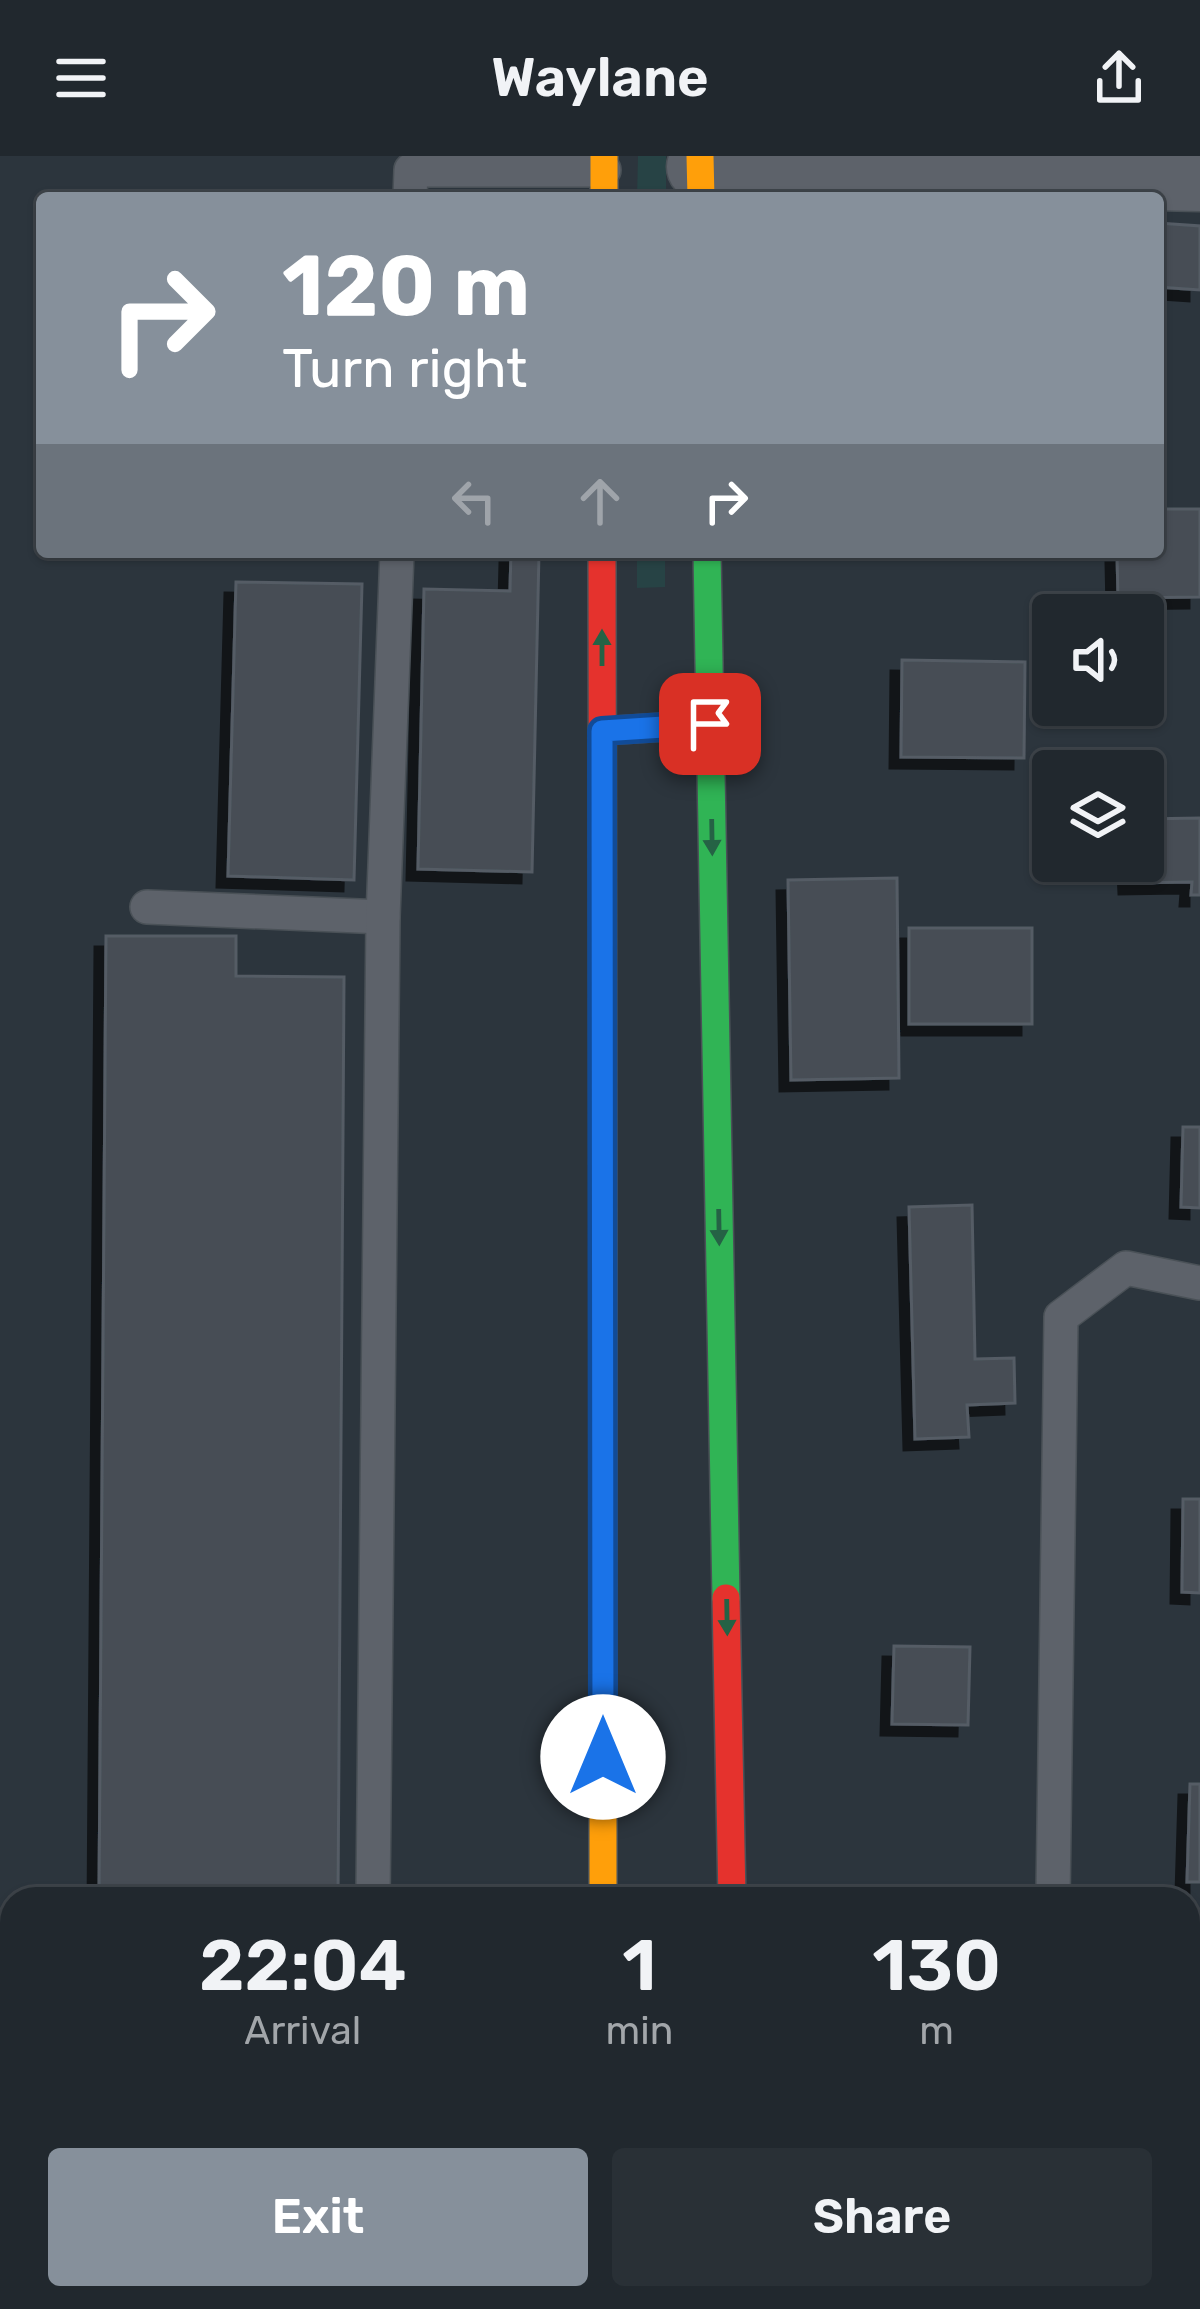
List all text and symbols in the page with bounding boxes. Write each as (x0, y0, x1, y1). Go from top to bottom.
icon: menu (48, 45, 114, 111)
icon: share (1086, 45, 1152, 111)
text: Waylane (491, 46, 709, 110)
text: 120 m (282, 236, 530, 336)
icon: right (84, 240, 240, 396)
text: Turn right (282, 337, 527, 401)
icon: left (441, 468, 507, 534)
icon: ahead (567, 468, 633, 534)
icon: right (693, 468, 759, 534)
map controls (1032, 594, 1164, 882)
button: sound (1032, 594, 1164, 726)
one-way arrow (592, 628, 612, 666)
pin (659, 673, 761, 775)
icon: arrive (677, 691, 743, 757)
button: layers (1032, 750, 1164, 882)
one-way arrow (702, 819, 721, 857)
one-way arrow (710, 1209, 729, 1247)
one-way arrow (717, 1599, 737, 1637)
position arrow (540, 1694, 666, 1820)
text: 22:04 (199, 1923, 407, 2008)
text: 1 (622, 1923, 657, 2008)
text: 130 (872, 1923, 1001, 2008)
text: Arrival (244, 2008, 361, 2054)
text: min (606, 2008, 673, 2054)
text: m (919, 2008, 954, 2054)
button: Exit (48, 2148, 588, 2286)
button: Share (612, 2148, 1152, 2286)

